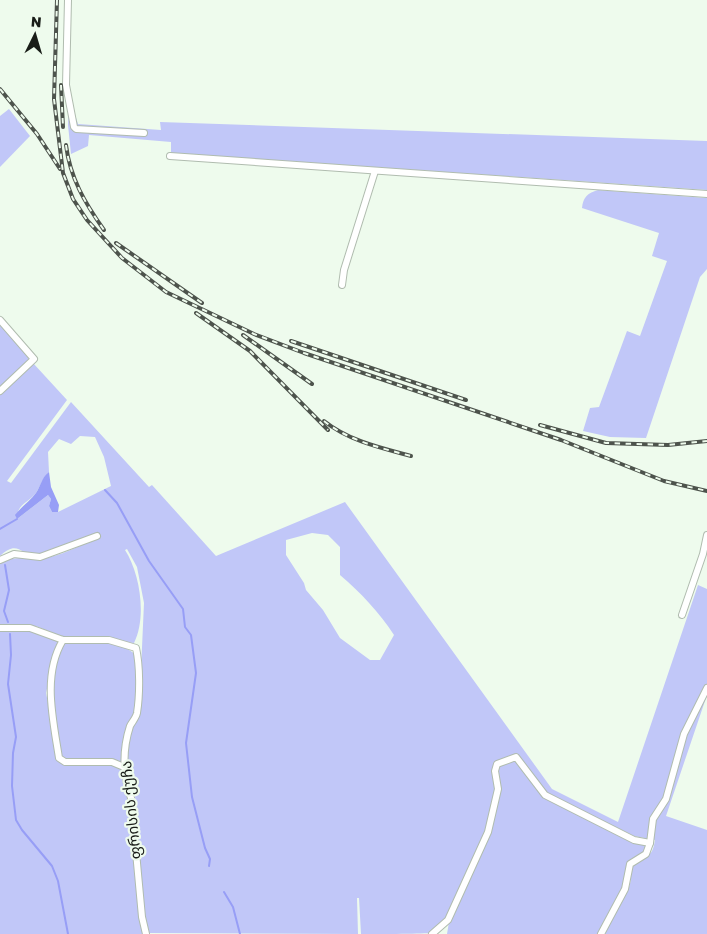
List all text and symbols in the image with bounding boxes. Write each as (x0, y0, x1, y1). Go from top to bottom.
north arrow (10, 10, 60, 60)
text: N (30, 13, 42, 30)
street label: ფრისის ქუჩა (116, 760, 145, 860)

